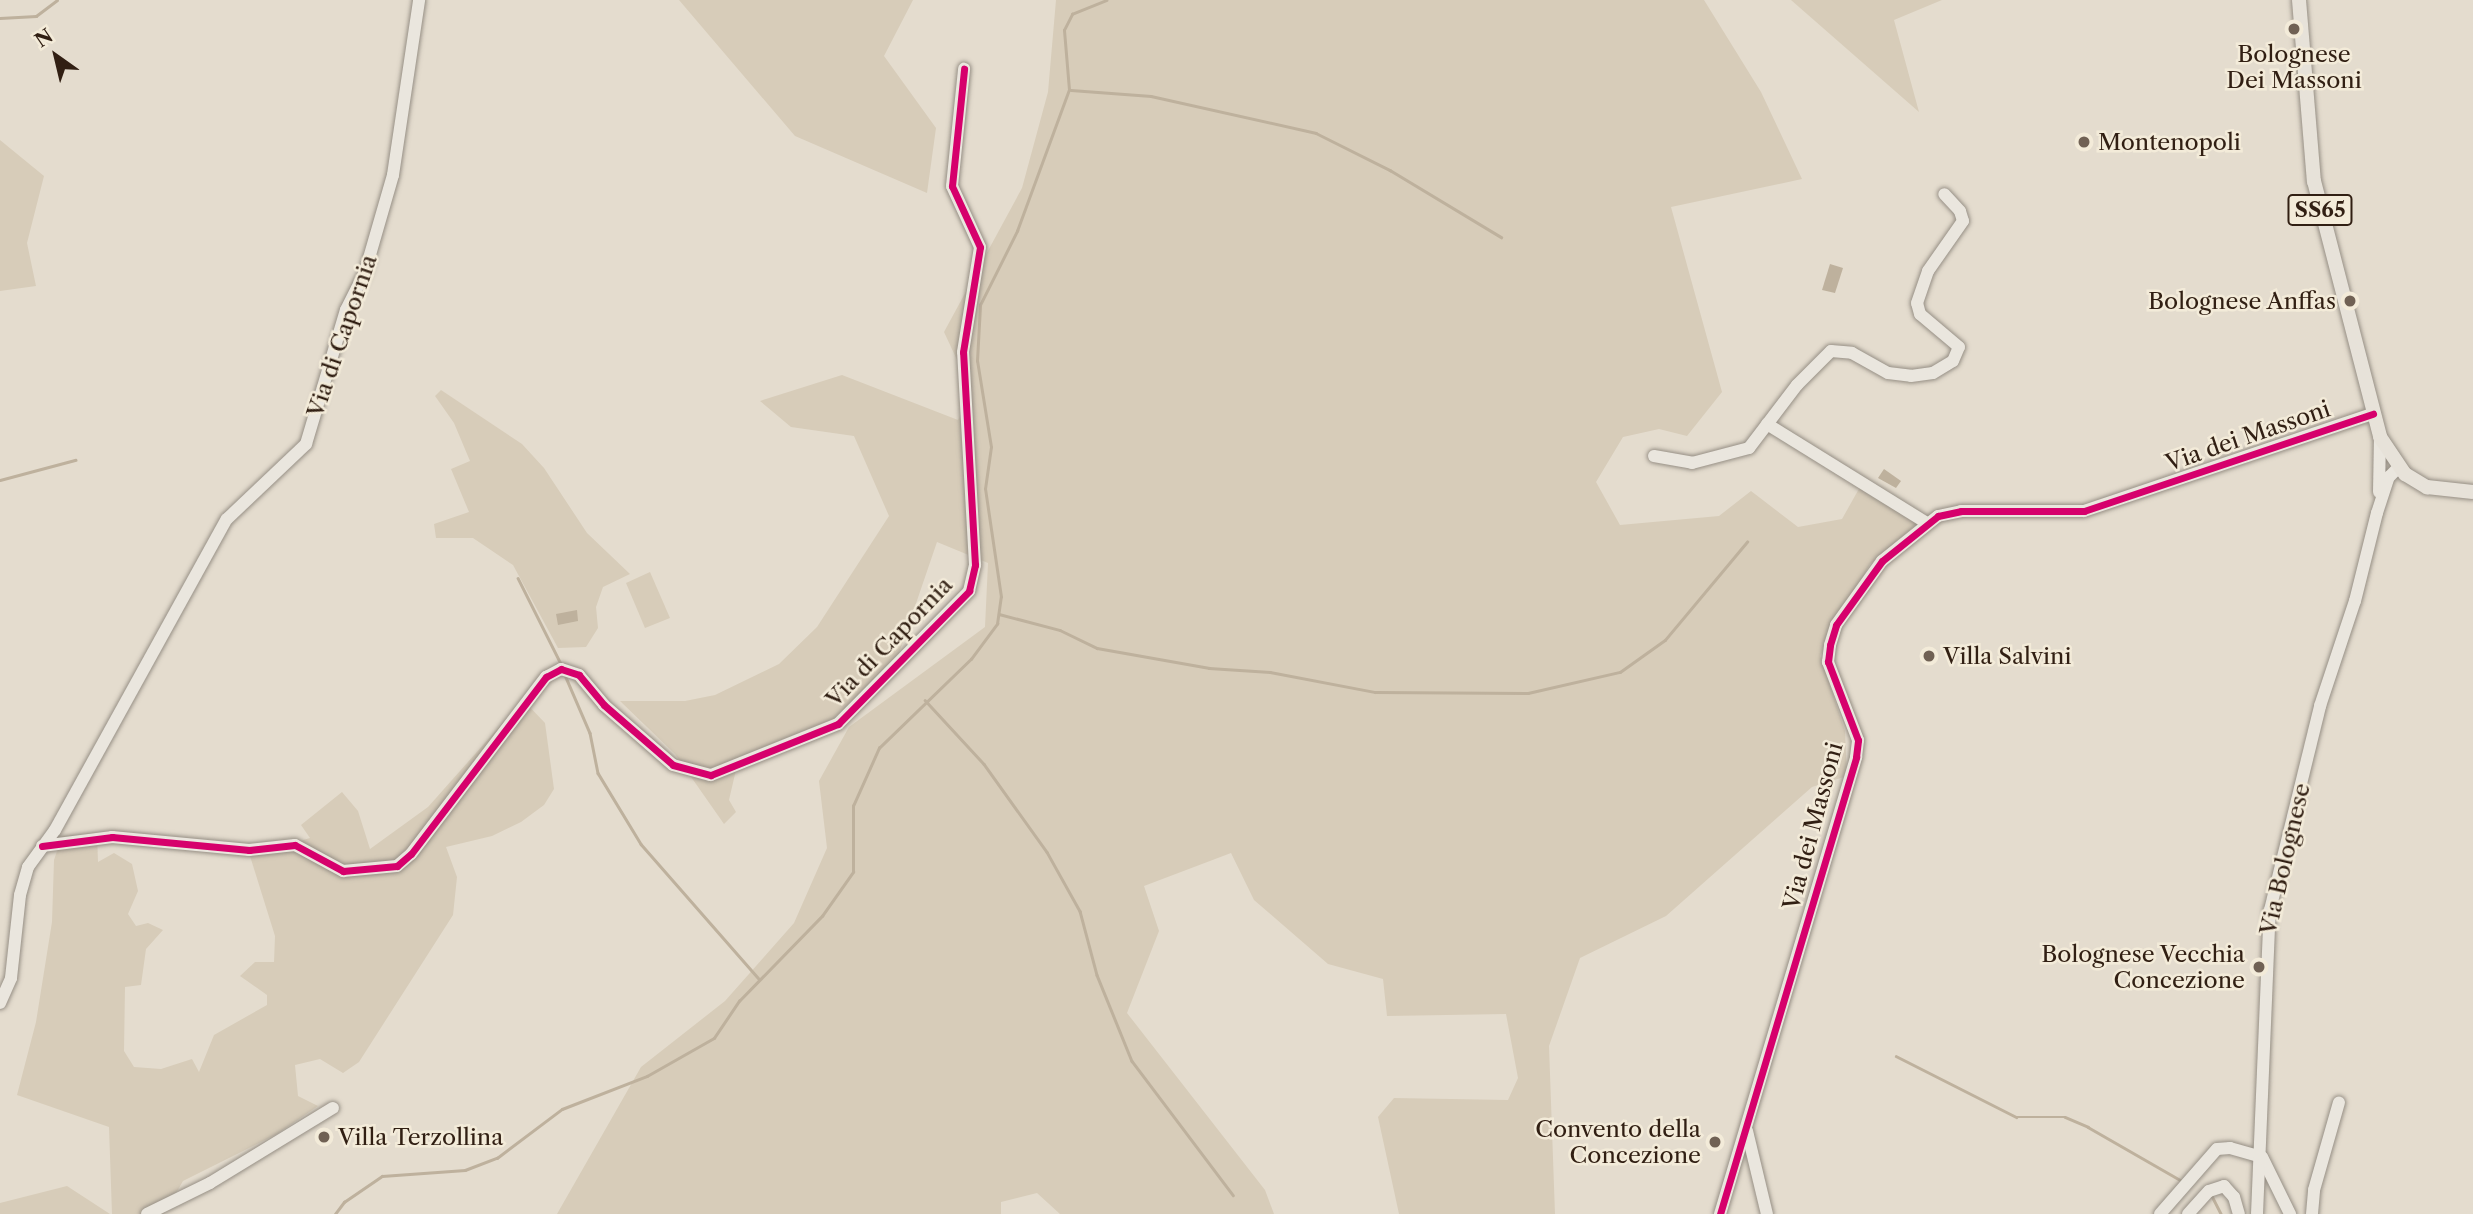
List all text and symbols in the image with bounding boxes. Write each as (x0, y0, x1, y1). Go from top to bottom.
north arrow (21, 21, 91, 91)
marker: Bolognese Dei Massoni (2286, 21, 2302, 37)
text: N (31, 24, 57, 52)
place label: Bolognese Dei Massoni (2226, 40, 2362, 94)
place label: Montenopoli (2098, 128, 2241, 156)
marker: Montenopoli (2076, 134, 2092, 150)
road number: SS65 (2287, 192, 2353, 228)
street label: Via di Capornia (301, 251, 383, 421)
place label: Bolognese Anffas (2147, 287, 2336, 315)
marker: Bolognese Anffas (2342, 293, 2358, 309)
street label: Via dei Massoni (2162, 395, 2334, 477)
street label: Via di Capornia (820, 571, 958, 713)
place label: Villa Salvini (1943, 642, 2072, 670)
marker: Villa Salvini (1921, 648, 1937, 664)
street label: Via dei Massoni (1777, 739, 1849, 913)
street label: Via Bolognese (2254, 780, 2316, 938)
place label: Bolognese Vecchia Concezione (2040, 940, 2245, 994)
marker: Bolognese Vecchia Concezione (2251, 959, 2267, 975)
place label: Convento della Concezione (1535, 1115, 1701, 1169)
place label: Villa Terzollina (338, 1123, 504, 1151)
marker: Villa Terzollina (316, 1129, 332, 1145)
marker: Convento della Concezione (1707, 1134, 1723, 1150)

